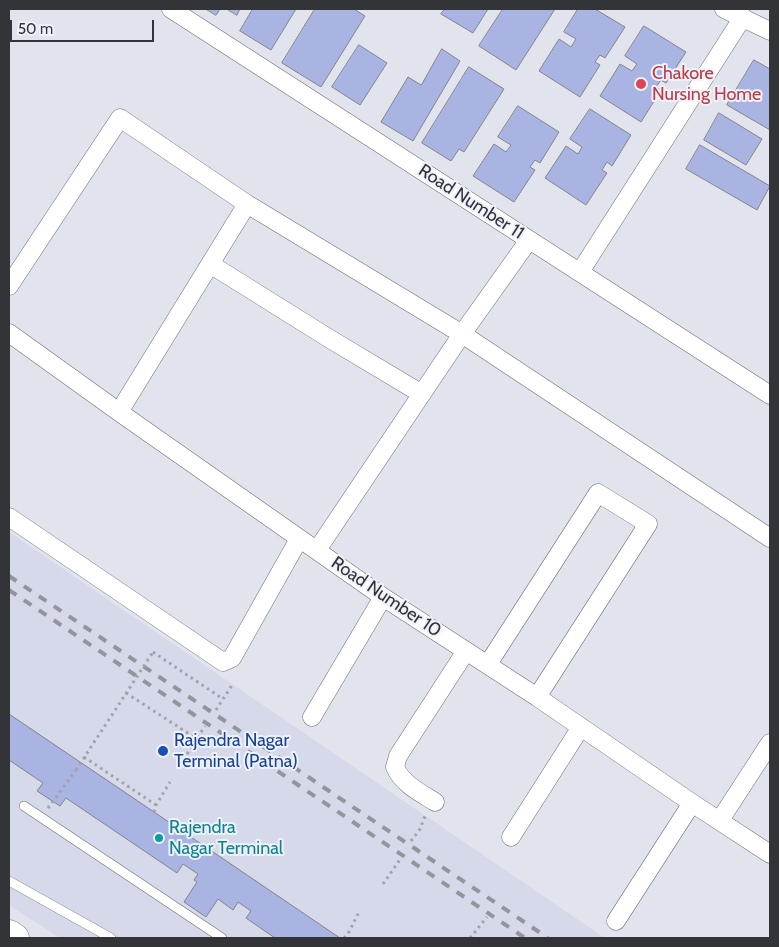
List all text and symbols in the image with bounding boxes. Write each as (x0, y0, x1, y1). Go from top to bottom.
scale bar (12, 10, 156, 42)
text: 50 m (18, 20, 53, 38)
place label: Chakore Nursing Home (652, 63, 761, 106)
marker: Chakore Nursing Home (634, 77, 648, 91)
street label: Road Number 11 (414, 160, 528, 244)
street label: Road Number 10 (327, 552, 445, 642)
place label: Rajendra Nagar Terminal (Patna) (174, 730, 298, 772)
marker: Rajendra Nagar Terminal (Patna) (156, 744, 170, 758)
place label: Rajendra Nagar Terminal (169, 817, 283, 860)
marker: Rajendra Nagar Terminal (153, 832, 165, 844)

